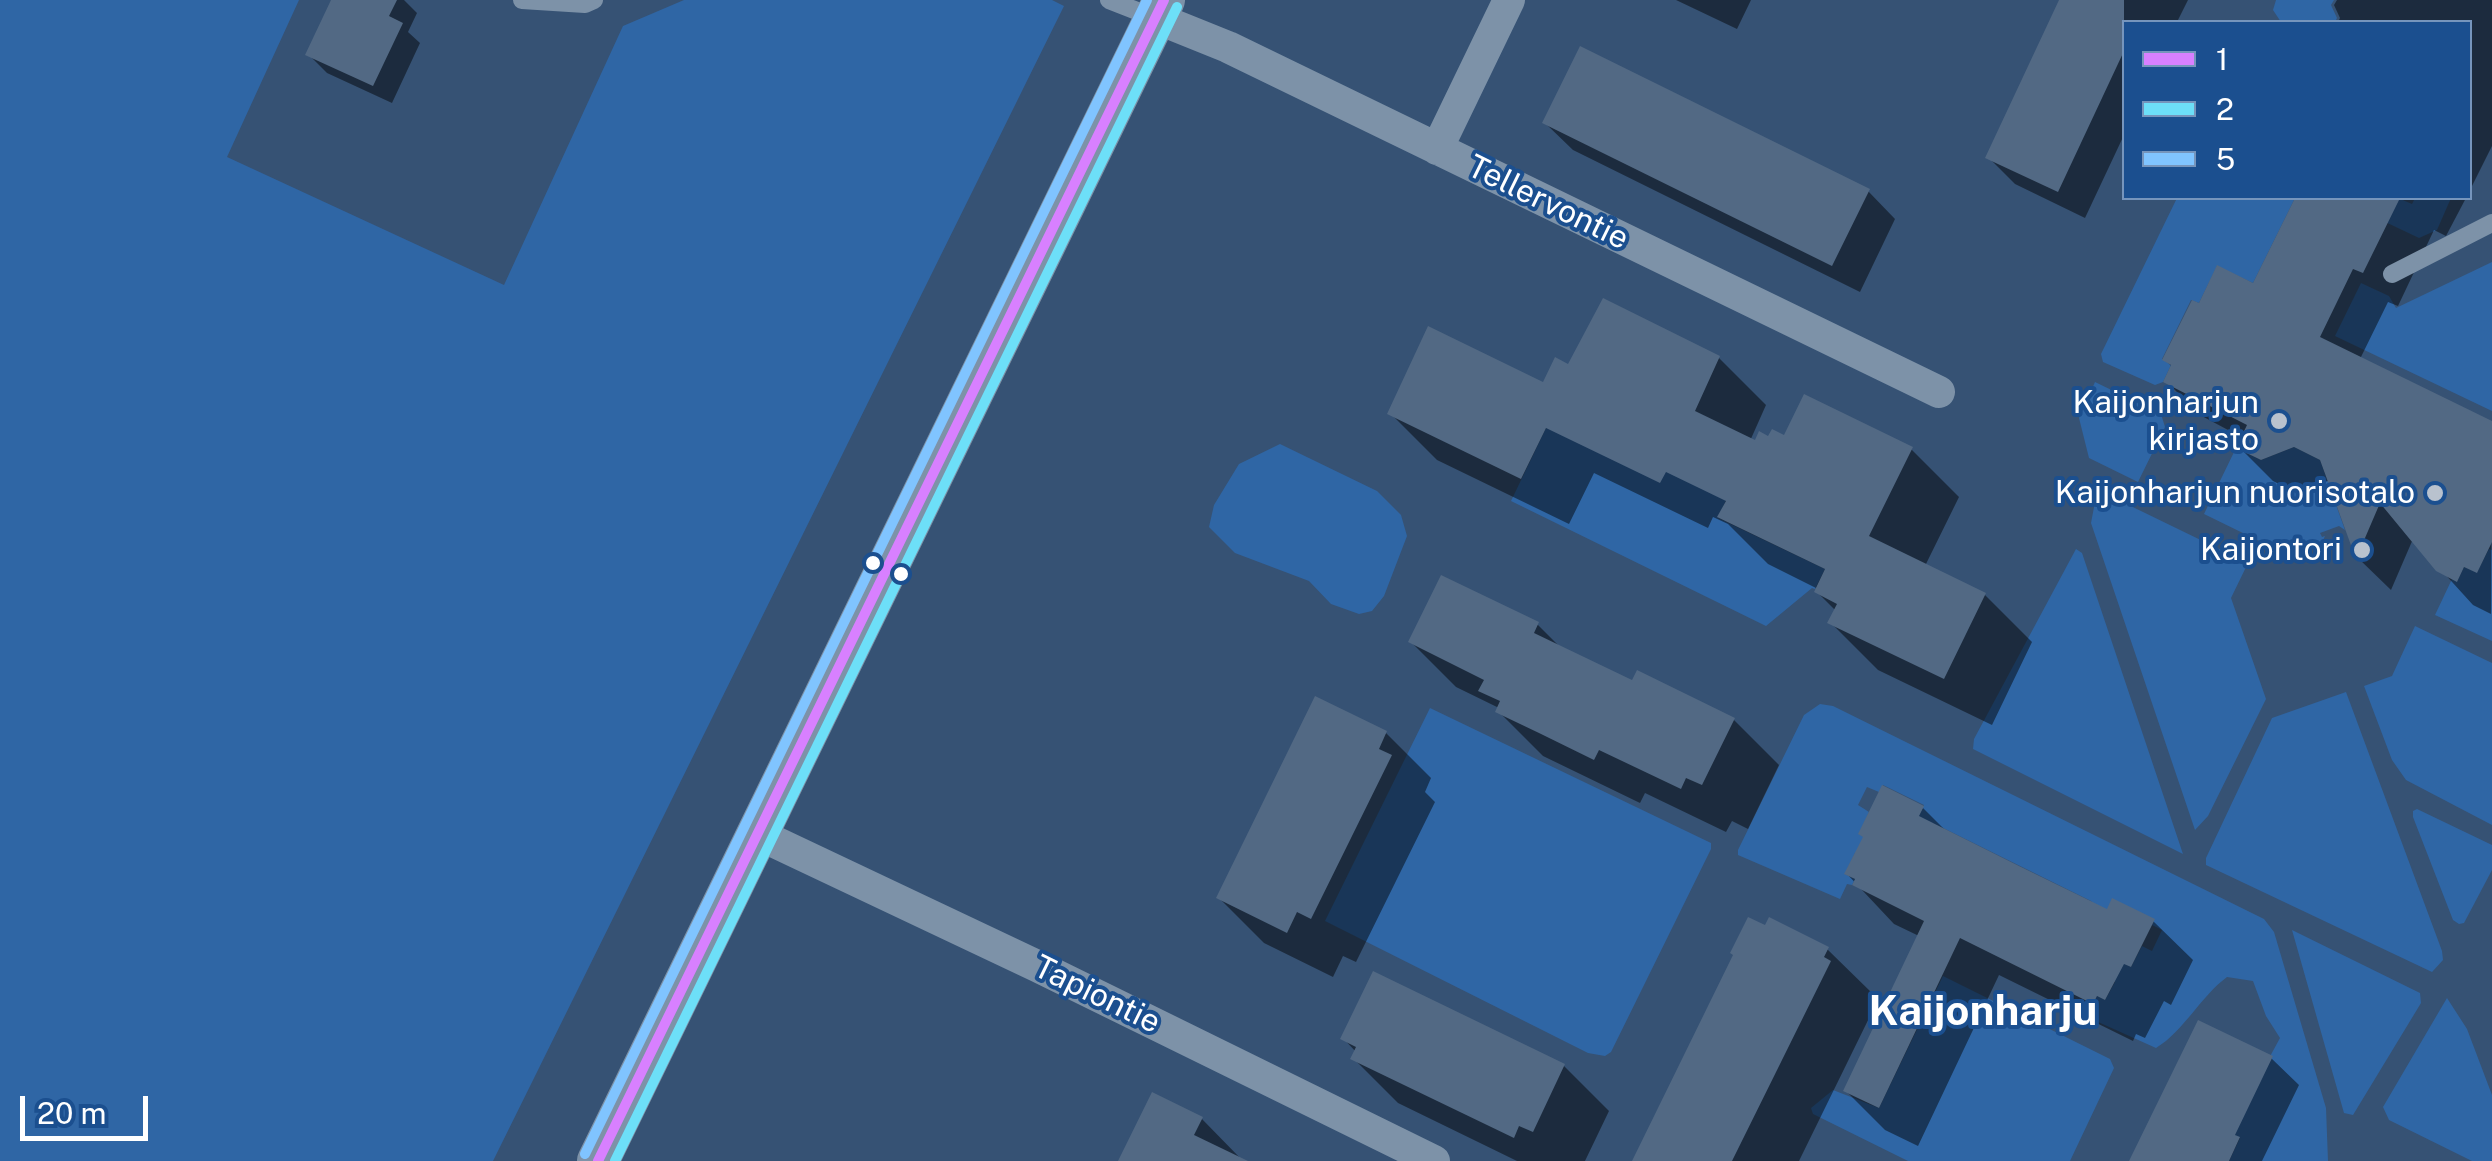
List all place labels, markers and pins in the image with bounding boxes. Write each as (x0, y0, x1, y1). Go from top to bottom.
place label: Kaijonharjun kirjasto (2073, 384, 2259, 459)
marker: Kaijonharjun kirjasto (2268, 410, 2290, 432)
place label: Kaijonharjun nuorisotalo (2055, 474, 2415, 512)
marker: Kaijonharjun nuorisotalo (2424, 482, 2446, 504)
place label: Kaijontori (2200, 531, 2342, 569)
marker: Kaijontori (2351, 539, 2373, 561)
unlabelled marker (863, 553, 883, 573)
unlabelled marker (891, 564, 911, 584)

